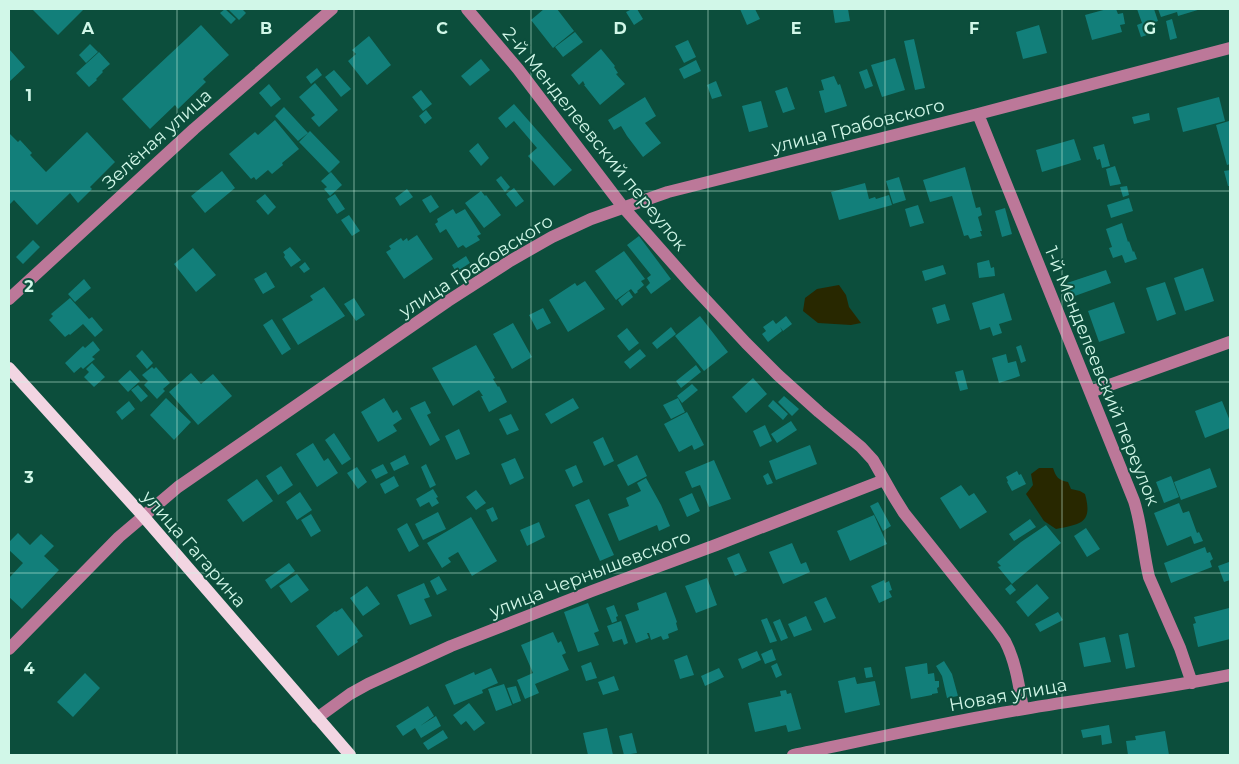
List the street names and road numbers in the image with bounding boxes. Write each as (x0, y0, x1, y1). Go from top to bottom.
street label: 2-й Менделеевский переулок (498, 23, 692, 256)
street label: Зелёная улица (98, 84, 216, 194)
street label: улица Грабовского (768, 94, 947, 158)
street label: улица Грабовского (394, 210, 557, 323)
street label: 1-й Менделеевский переулок (1040, 243, 1164, 509)
street label: улица Гагарина (137, 485, 251, 612)
street label: улица Чернышевского (485, 525, 694, 623)
street label: Новая улица (947, 674, 1069, 716)

